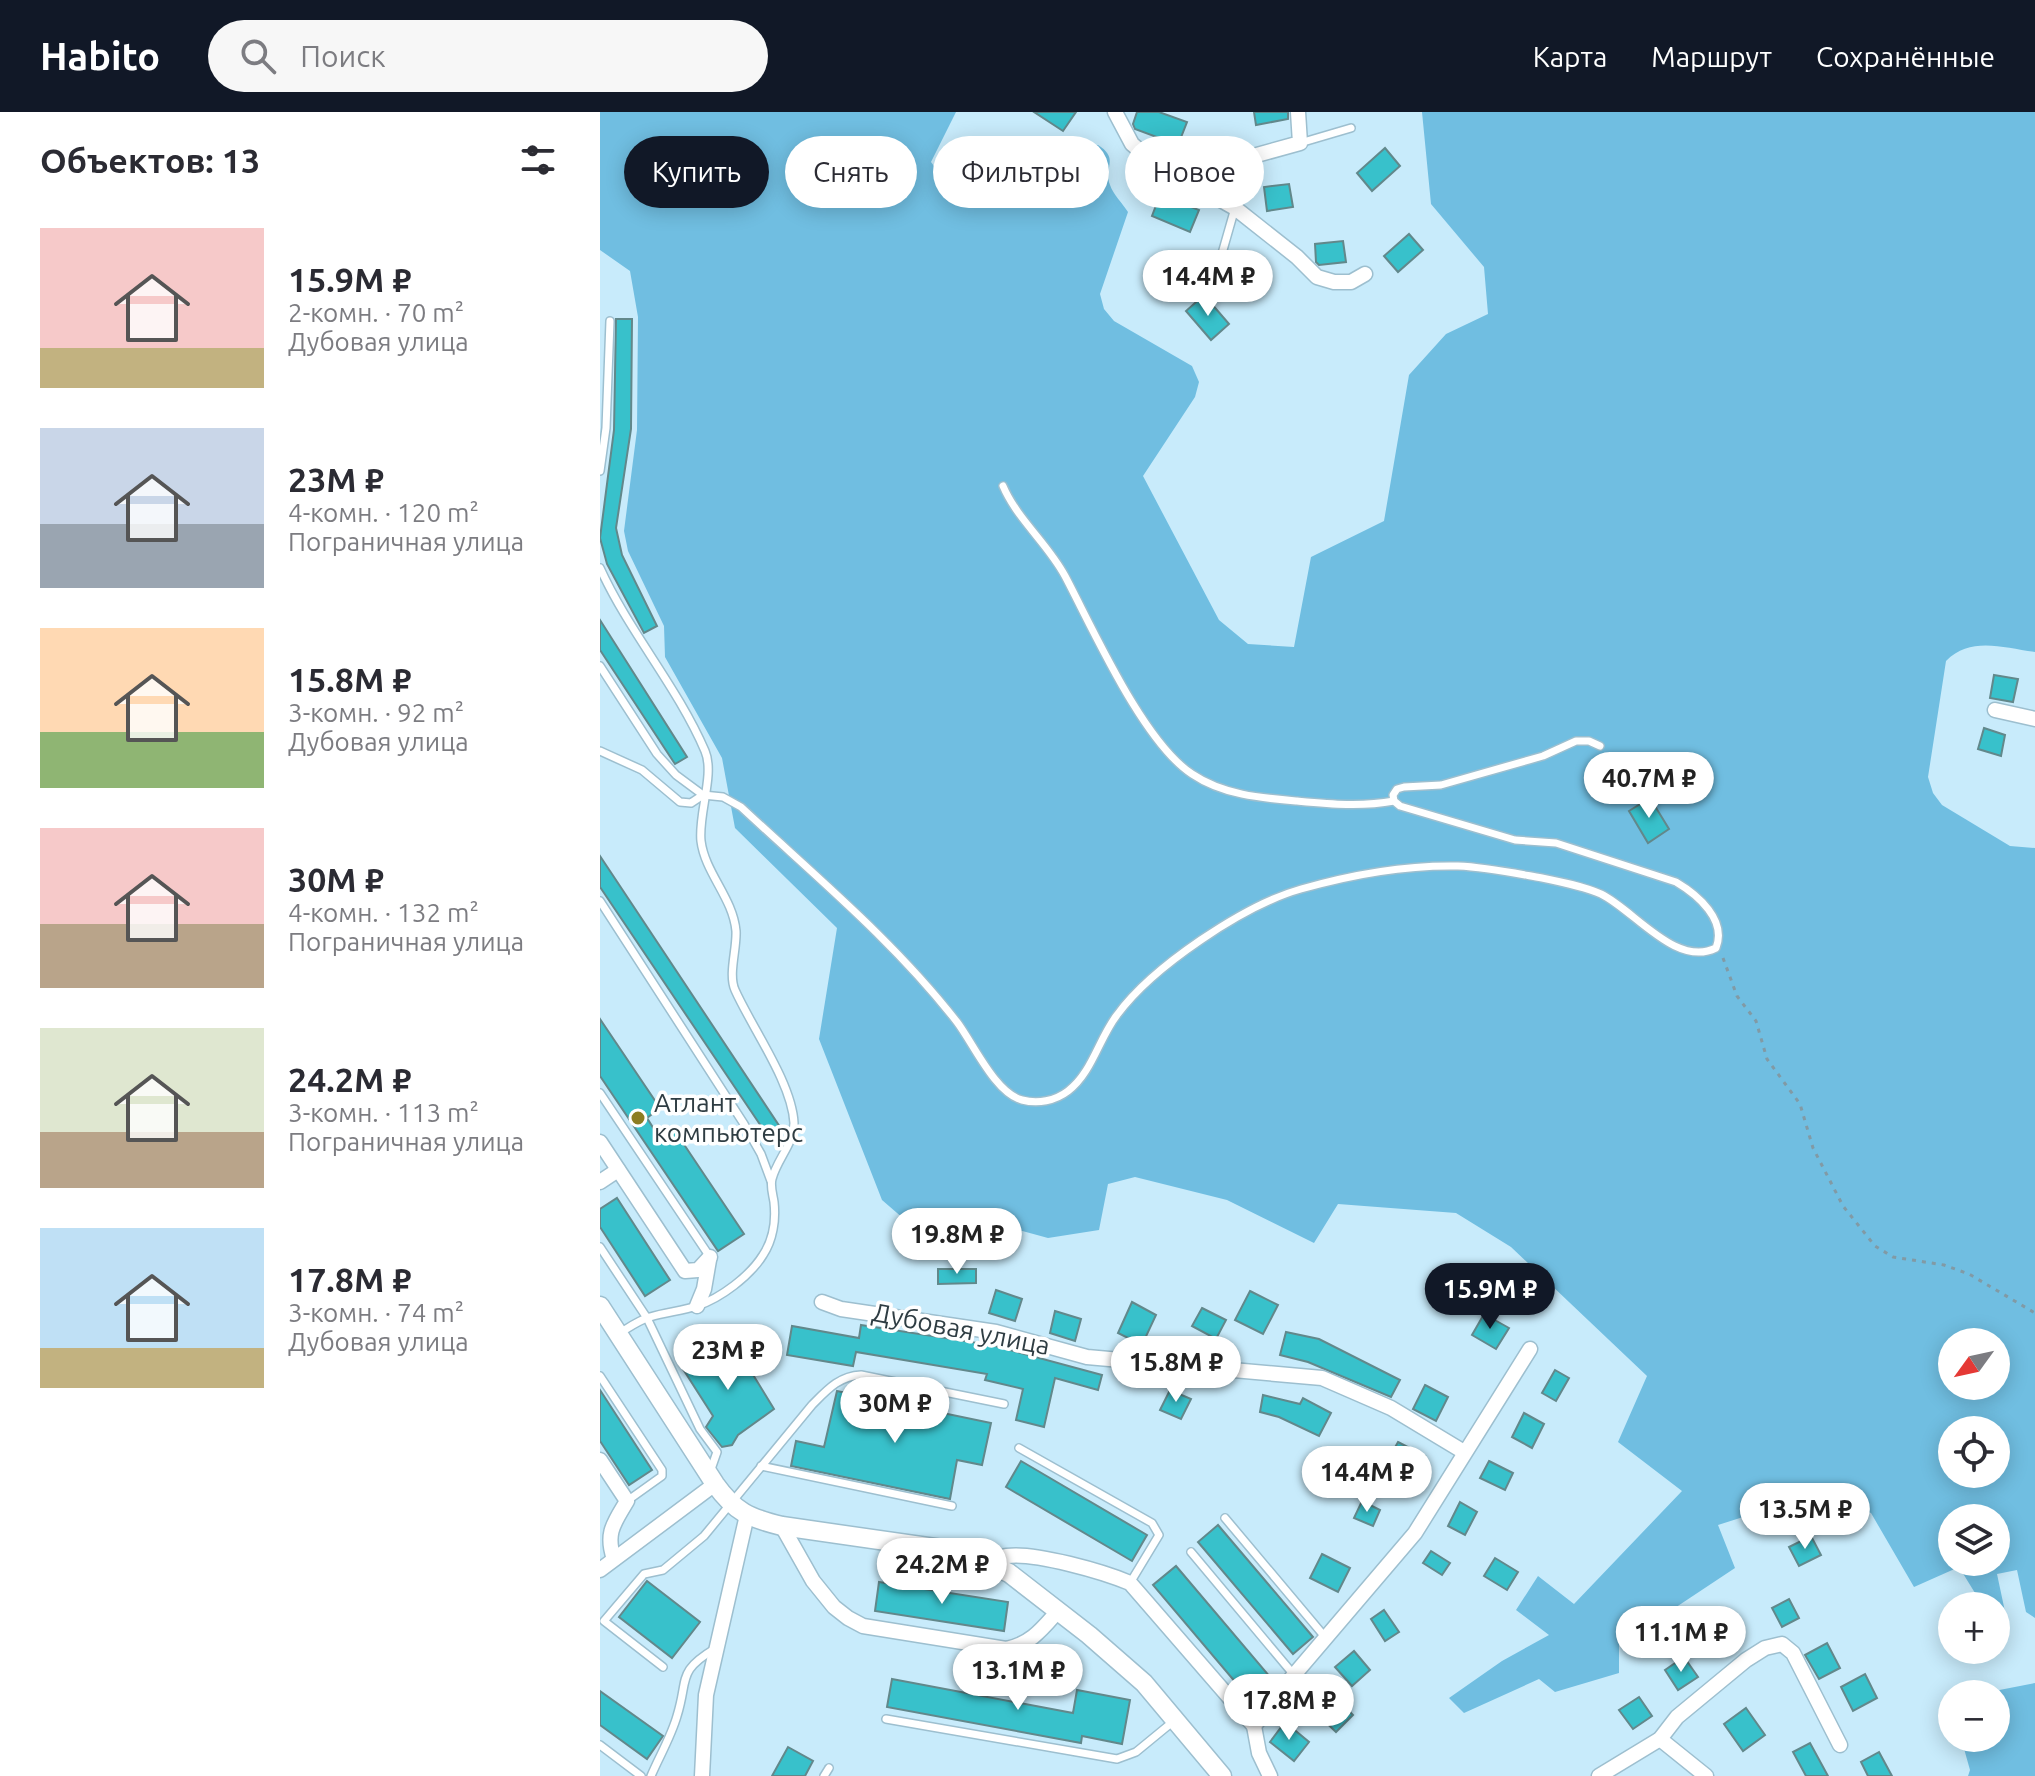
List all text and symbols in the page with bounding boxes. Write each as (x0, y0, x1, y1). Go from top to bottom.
search box (208, 20, 768, 92)
icon: search (236, 34, 280, 78)
text: Habito (40, 35, 160, 77)
text: Поиск (300, 39, 386, 73)
text: Карта (1533, 41, 1607, 72)
text: Маршрут (1651, 41, 1772, 72)
text: Сохранённые (1816, 41, 1995, 72)
chip: Купить (624, 136, 769, 208)
chip: Снять (785, 136, 917, 208)
chip: Фильтры (933, 136, 1109, 208)
chip: Новое (1125, 136, 1264, 208)
icon: filters (516, 138, 560, 182)
text: Объектов: 13 (40, 141, 260, 179)
pin: 14.4M ₽ (1134, 250, 1282, 318)
icon: home (104, 260, 200, 356)
text: 15.9M ₽ (288, 260, 411, 298)
text: 14.4M ₽ (1161, 261, 1255, 290)
text: 2-комн. · 70 m² (288, 298, 464, 327)
text: Дубовая улица (288, 327, 469, 356)
icon: home (104, 460, 200, 556)
text: 23M ₽ (288, 460, 384, 498)
text: 4-комн. · 120 m² (288, 498, 479, 527)
text: Пограничная улица (288, 527, 524, 556)
icon: home (104, 660, 200, 756)
text: 15.8M ₽ (288, 660, 411, 698)
text: 3-комн. · 92 m² (288, 698, 464, 727)
text: Дубовая улица (288, 727, 469, 756)
pin: 40.7M ₽ (1575, 752, 1723, 820)
text: 40.7M ₽ (1602, 763, 1696, 792)
icon: home (104, 860, 200, 956)
text: 30M ₽ (288, 860, 384, 898)
text: 4-комн. · 132 m² (288, 898, 479, 927)
text: Пограничная улица (288, 927, 524, 956)
icon: home (104, 1060, 200, 1156)
text: 24.2M ₽ (288, 1060, 411, 1098)
place label: Атлант компьютерс (654, 1088, 803, 1147)
text: 3-комн. · 113 m² (288, 1098, 479, 1127)
marker: Атлант компьютерс (629, 1109, 647, 1127)
text: Пограничная улица (288, 1127, 524, 1156)
pin: 19.8M ₽ (883, 1208, 1031, 1276)
text: 19.8M ₽ (910, 1219, 1004, 1248)
icon: home (104, 1260, 200, 1356)
text: 17.8M ₽ (288, 1260, 411, 1298)
pin: 15.9M ₽ (1416, 1263, 1564, 1331)
text: 15.9M ₽ (1443, 1274, 1537, 1303)
street label: Дубовая улица (870, 1297, 1053, 1360)
text: 3-комн. · 74 m² (288, 1298, 464, 1327)
pin: 23M ₽ (672, 1324, 784, 1392)
text: Дубовая улица (288, 1327, 469, 1356)
north arrow (1938, 1328, 2010, 1400)
map controls (1938, 1328, 2010, 1752)
text: 23M ₽ (691, 1335, 765, 1364)
pin: 15.8M ₽ (1102, 1336, 1250, 1404)
text: 15.8M ₽ (1129, 1347, 1223, 1376)
pin: 30M ₽ (839, 1377, 951, 1445)
text: 30M ₽ (858, 1388, 932, 1417)
button: locate (1938, 1416, 2010, 1488)
pin: 14.4M ₽ (1293, 1446, 1441, 1514)
text: 14.4M ₽ (1320, 1457, 1414, 1486)
pin: 13.5M ₽ (1731, 1483, 1879, 1551)
text: 13.5M ₽ (1758, 1494, 1852, 1523)
button: layers (1938, 1504, 2010, 1576)
pin: 24.2M ₽ (868, 1538, 1016, 1606)
text: 24.2M ₽ (895, 1549, 989, 1578)
button: + (1938, 1592, 2010, 1664)
pin: 11.1M ₽ (1607, 1606, 1755, 1674)
text: 11.1M ₽ (1634, 1617, 1728, 1646)
pin: 13.1M ₽ (944, 1644, 1092, 1712)
text: 13.1M ₽ (971, 1655, 1065, 1684)
pin: 17.8M ₽ (1215, 1674, 1363, 1742)
button: − (1938, 1680, 2010, 1752)
text: 17.8M ₽ (1242, 1685, 1336, 1714)

